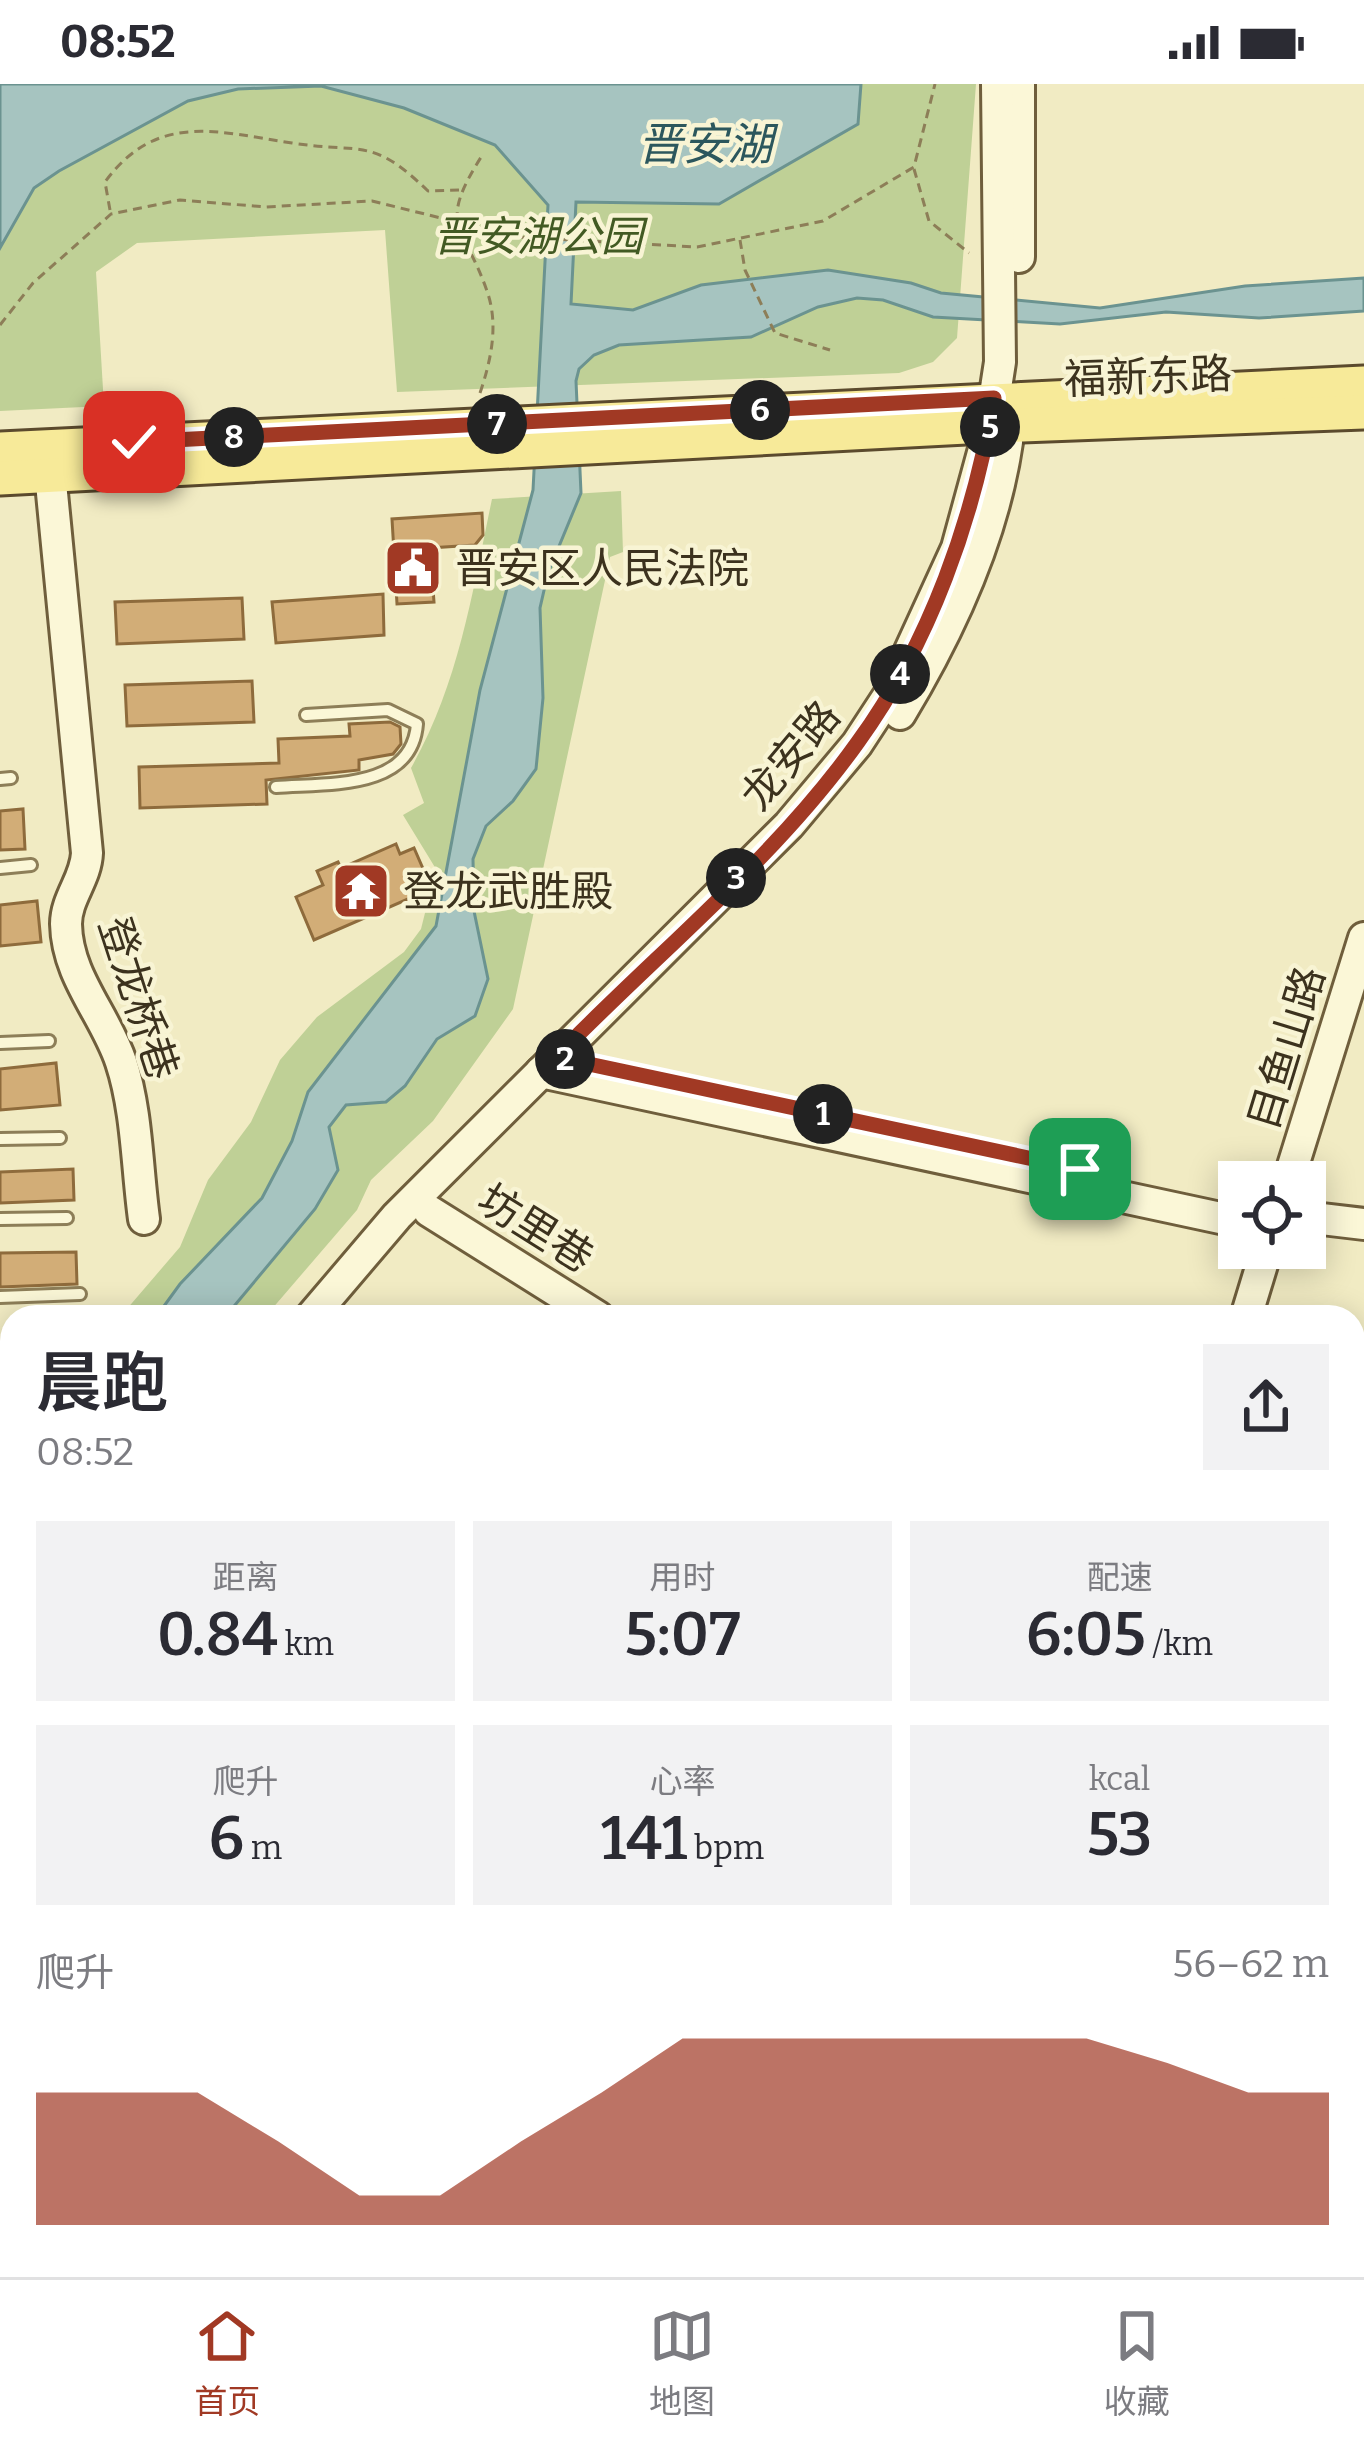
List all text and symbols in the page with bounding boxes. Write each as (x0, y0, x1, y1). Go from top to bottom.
text: 08:52 (60, 15, 176, 69)
water label: 晋安湖 (637, 118, 778, 172)
park label: 晋安湖公园 (433, 212, 648, 262)
street label: 福新东路 (1063, 349, 1233, 405)
pin: 6 (730, 380, 790, 440)
text: 6 (750, 390, 770, 430)
pin (83, 391, 185, 493)
pin: 7 (467, 394, 527, 454)
pin: 5 (960, 397, 1020, 457)
text: 7 (488, 404, 506, 444)
pin: 8 (204, 407, 264, 467)
text: 5 (981, 407, 999, 447)
icon: check (101, 409, 167, 475)
text: 8 (224, 417, 244, 457)
public building icon: 晋安区人民法院 (382, 537, 444, 599)
place label: 晋安区人民法院 (455, 544, 749, 594)
pin: 4 (870, 644, 930, 704)
text: 4 (890, 654, 910, 694)
street label: 龙安路 (731, 691, 850, 820)
pin: 3 (706, 848, 766, 908)
text: 3 (726, 858, 746, 898)
temple icon: 登龙武胜殿 (330, 860, 392, 922)
place label: 登龙武胜殿 (403, 867, 613, 917)
street label: 登龙桥巷 (88, 911, 188, 1086)
street label: 目鱼山路 (1238, 961, 1335, 1136)
pin: 2 (535, 1029, 595, 1089)
text: 2 (556, 1039, 574, 1079)
pin: 1 (793, 1084, 853, 1144)
text: 1 (816, 1094, 830, 1134)
pin (1029, 1118, 1131, 1220)
icon: arrive (1047, 1136, 1113, 1202)
map controls (1218, 1161, 1326, 1269)
button: locate (1218, 1161, 1326, 1269)
street label: 坊里巷 (469, 1174, 602, 1283)
text: 晨跑 (36, 1344, 168, 1423)
button: share (1203, 1344, 1329, 1470)
text: 08:52 (36, 1429, 134, 1475)
text: 距离 (213, 1558, 279, 1598)
text: 用时 (650, 1558, 716, 1598)
text: 配速 (1087, 1558, 1153, 1598)
text: 0.84 (157, 1599, 278, 1671)
text: 5:07 (625, 1599, 740, 1671)
text: 6:05 (1026, 1599, 1146, 1671)
text: km (278, 1624, 334, 1664)
text: /km (1146, 1624, 1213, 1664)
text: kcal (1089, 1759, 1150, 1799)
text: 爬升 (213, 1762, 279, 1802)
text: 心率 (650, 1762, 716, 1802)
text: 53 (1087, 1799, 1152, 1871)
text: 6 (209, 1803, 244, 1875)
text: 141 (601, 1803, 687, 1875)
text: m (244, 1828, 282, 1868)
text: bpm (687, 1828, 764, 1868)
text: 56–62 m (1172, 1941, 1329, 1987)
text: 爬升 (36, 1950, 114, 1996)
tab: 首页 (194, 2303, 260, 2423)
tab: 地图 (649, 2303, 715, 2423)
tab: 收藏 (1104, 2303, 1170, 2423)

